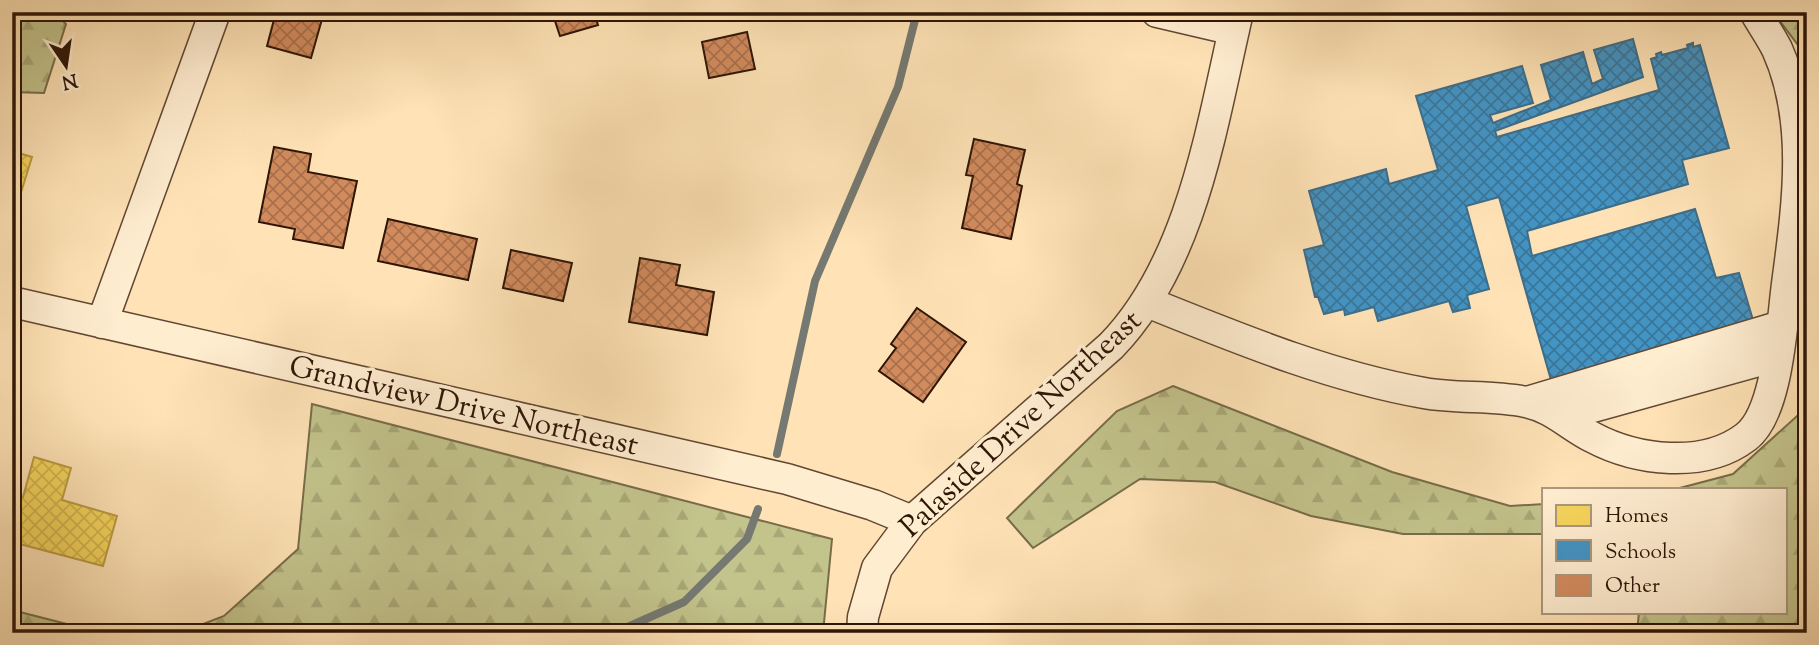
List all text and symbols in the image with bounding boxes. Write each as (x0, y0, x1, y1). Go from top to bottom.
north arrow (32, 32, 102, 102)
text: N (59, 65, 80, 95)
street label: Palaside Drive Northeast (891, 301, 1152, 549)
street label: Grandview Drive Northeast (285, 346, 642, 469)
legend (1542, 488, 1787, 614)
text: Homes (1605, 502, 1668, 532)
text: Schools (1605, 538, 1676, 568)
text: Other (1605, 572, 1660, 602)

